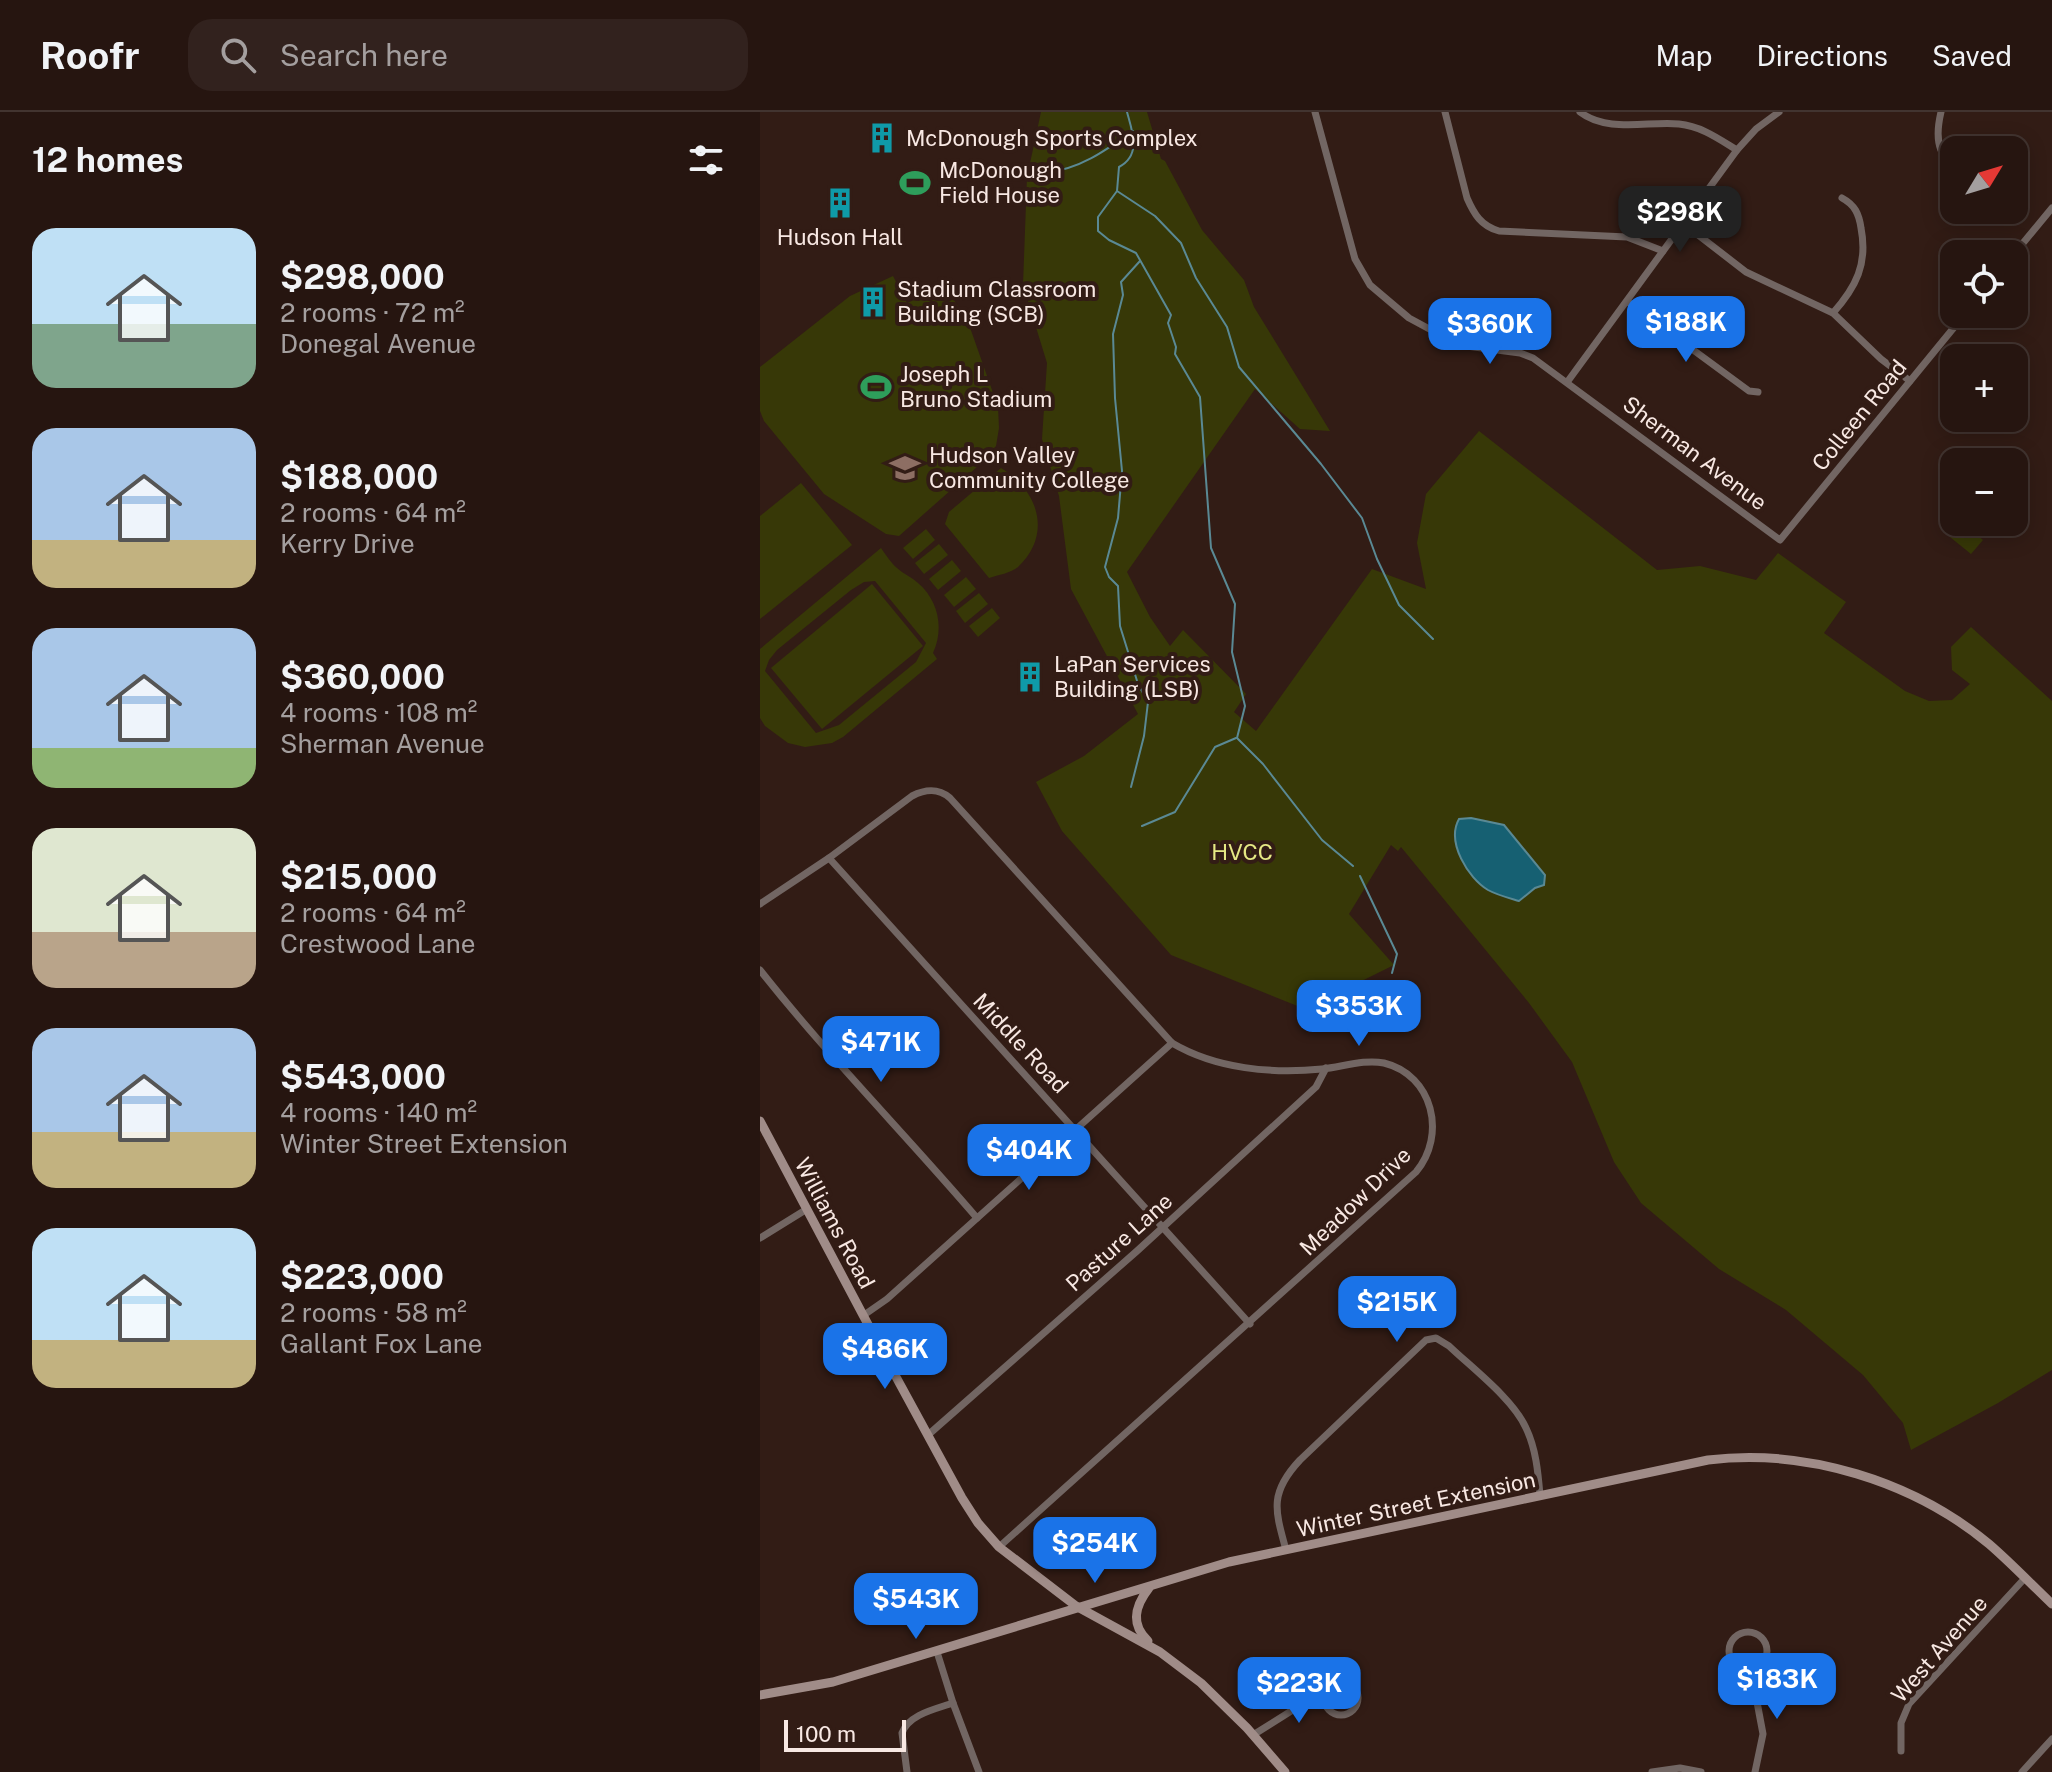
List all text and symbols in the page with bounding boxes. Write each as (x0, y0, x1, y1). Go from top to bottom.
search box (188, 19, 748, 91)
text: Roofr (40, 33, 140, 78)
icon: search (216, 33, 260, 77)
text: Search here (280, 37, 448, 73)
text: Map (1656, 39, 1712, 72)
text: Directions (1756, 39, 1888, 72)
text: Saved (1932, 39, 2012, 72)
building icon: McDonough Sports Complex (865, 121, 899, 155)
place label: McDonough Sports Complex (906, 125, 1198, 151)
north arrow (1940, 136, 2028, 224)
map controls (1940, 136, 2028, 536)
icon: filters (684, 138, 728, 182)
text: 12 homes (32, 140, 183, 180)
place label: McDonough Field House (939, 157, 1062, 208)
sports icon: McDonough Field House (898, 166, 932, 200)
building icon: Hudson Hall (823, 186, 857, 220)
pin: $298K (1624, 186, 1736, 254)
text: $298K (1636, 196, 1724, 227)
place label: Hudson Hall (777, 224, 903, 250)
button: locate (1940, 240, 2028, 328)
text: $298,000 (280, 257, 445, 297)
icon: home (96, 260, 192, 356)
place label: Stadium Classroom Building (SCB) (897, 276, 1096, 327)
building icon: Stadium Classroom Building (SCB) (856, 285, 890, 319)
pin: $188K (1630, 296, 1742, 364)
text: 2 rooms · 72 m² (280, 297, 465, 328)
pin: $360K (1434, 298, 1546, 366)
text: $188K (1645, 306, 1727, 337)
text: $360K (1446, 308, 1534, 339)
text: Donegal Avenue (280, 328, 476, 359)
button: + (1940, 344, 2028, 432)
street label: Colleen Road (1806, 354, 1912, 476)
place label: Joseph L Bruno Stadium (900, 361, 1052, 412)
sports icon: Joseph L Bruno Stadium (859, 370, 893, 404)
street label: Sherman Avenue (1618, 390, 1772, 516)
place label: Hudson Valley Community College (929, 442, 1129, 493)
button: − (1940, 448, 2028, 536)
school or university icon: Hudson Valley Community College (888, 451, 922, 485)
text: $188,000 (280, 457, 438, 497)
icon: home (96, 460, 192, 556)
text: 2 rooms · 64 m² (280, 497, 466, 528)
text: Kerry Drive (280, 528, 415, 559)
place label: LaPan Services Building (LSB) (1054, 651, 1211, 702)
text: $360,000 (280, 657, 445, 697)
icon: home (96, 660, 192, 756)
building icon: LaPan Services Building (LSB) (1013, 660, 1047, 694)
text: 4 rooms · 108 m² (280, 697, 477, 728)
text: Sherman Avenue (280, 728, 485, 759)
park label: HVCC (1211, 839, 1273, 865)
text: $215,000 (280, 857, 437, 897)
icon: home (96, 860, 192, 956)
text: 2 rooms · 64 m² (280, 897, 466, 928)
text: Crestwood Lane (280, 928, 475, 959)
pin: $353K (1303, 980, 1415, 1048)
street label: Middle Road (968, 988, 1074, 1098)
text: $353K (1315, 990, 1403, 1021)
pin: $471K (825, 1016, 937, 1084)
text: $471K (840, 1026, 922, 1057)
text: $543,000 (280, 1057, 446, 1097)
icon: home (96, 1060, 192, 1156)
text: 4 rooms · 140 m² (280, 1097, 477, 1128)
pin: $404K (973, 1124, 1085, 1192)
text: Winter Street Extension (280, 1128, 568, 1159)
text: $404K (985, 1134, 1073, 1165)
street label: Meadow Drive (1294, 1142, 1416, 1260)
street label: Williams Road (790, 1153, 880, 1293)
street label: Pasture Lane (1061, 1188, 1177, 1296)
text: $223,000 (280, 1257, 444, 1297)
icon: home (96, 1260, 192, 1356)
pin: $215K (1341, 1276, 1453, 1344)
text: $215K (1356, 1286, 1438, 1317)
text: 2 rooms · 58 m² (280, 1297, 467, 1328)
pin: $486K (829, 1323, 941, 1391)
text: Gallant Fox Lane (280, 1328, 482, 1359)
text: $486K (841, 1333, 929, 1364)
street label: Winter Street Extension (1294, 1466, 1538, 1542)
pin: $254K (1039, 1517, 1151, 1585)
text: $254K (1051, 1527, 1139, 1558)
pin: $543K (860, 1573, 972, 1641)
text: $543K (872, 1583, 960, 1614)
street label: West Avenue (1886, 1590, 1992, 1708)
pin: $183K (1721, 1653, 1833, 1721)
pin: $223K (1243, 1657, 1355, 1725)
text: $183K (1736, 1663, 1818, 1694)
text: $223K (1256, 1667, 1342, 1698)
scale bar (784, 1716, 906, 1752)
text: 100 m (796, 1721, 856, 1747)

